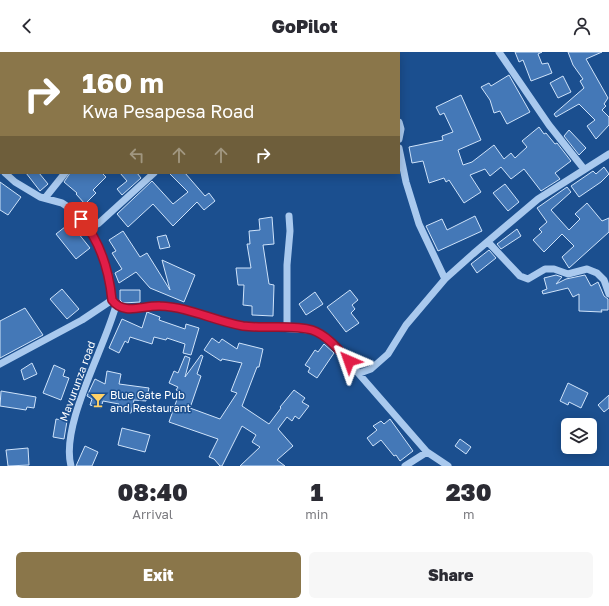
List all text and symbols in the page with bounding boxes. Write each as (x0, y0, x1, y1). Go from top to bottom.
icon: back (16, 15, 38, 37)
text: GoPilot (271, 15, 338, 37)
icon: person (571, 15, 593, 37)
text: 160 m (82, 66, 164, 99)
icon: right (16, 68, 68, 120)
text: Kwa Pesapesa Road (82, 100, 254, 122)
icon: left (126, 144, 148, 166)
icon: ahead (168, 144, 190, 166)
icon: ahead (210, 144, 232, 166)
icon: right (252, 144, 274, 166)
pin (64, 202, 98, 236)
icon: arrive (70, 208, 92, 230)
street label: Mavurunza road (56, 339, 98, 423)
position arrow (328, 340, 370, 382)
place label: Blue Gate Pub and Restaurant (110, 388, 191, 414)
bar icon: Blue Gate Pub and Restaurant (89, 391, 107, 409)
map controls (561, 418, 597, 454)
button: layers (561, 418, 597, 454)
text: 08:40 (117, 477, 188, 506)
text: 1 (310, 477, 323, 506)
text: 230 (446, 477, 492, 506)
text: Arrival (132, 506, 173, 522)
text: min (305, 506, 328, 522)
text: m (463, 506, 474, 522)
button: Exit (16, 552, 301, 598)
button: Share (309, 552, 593, 598)

